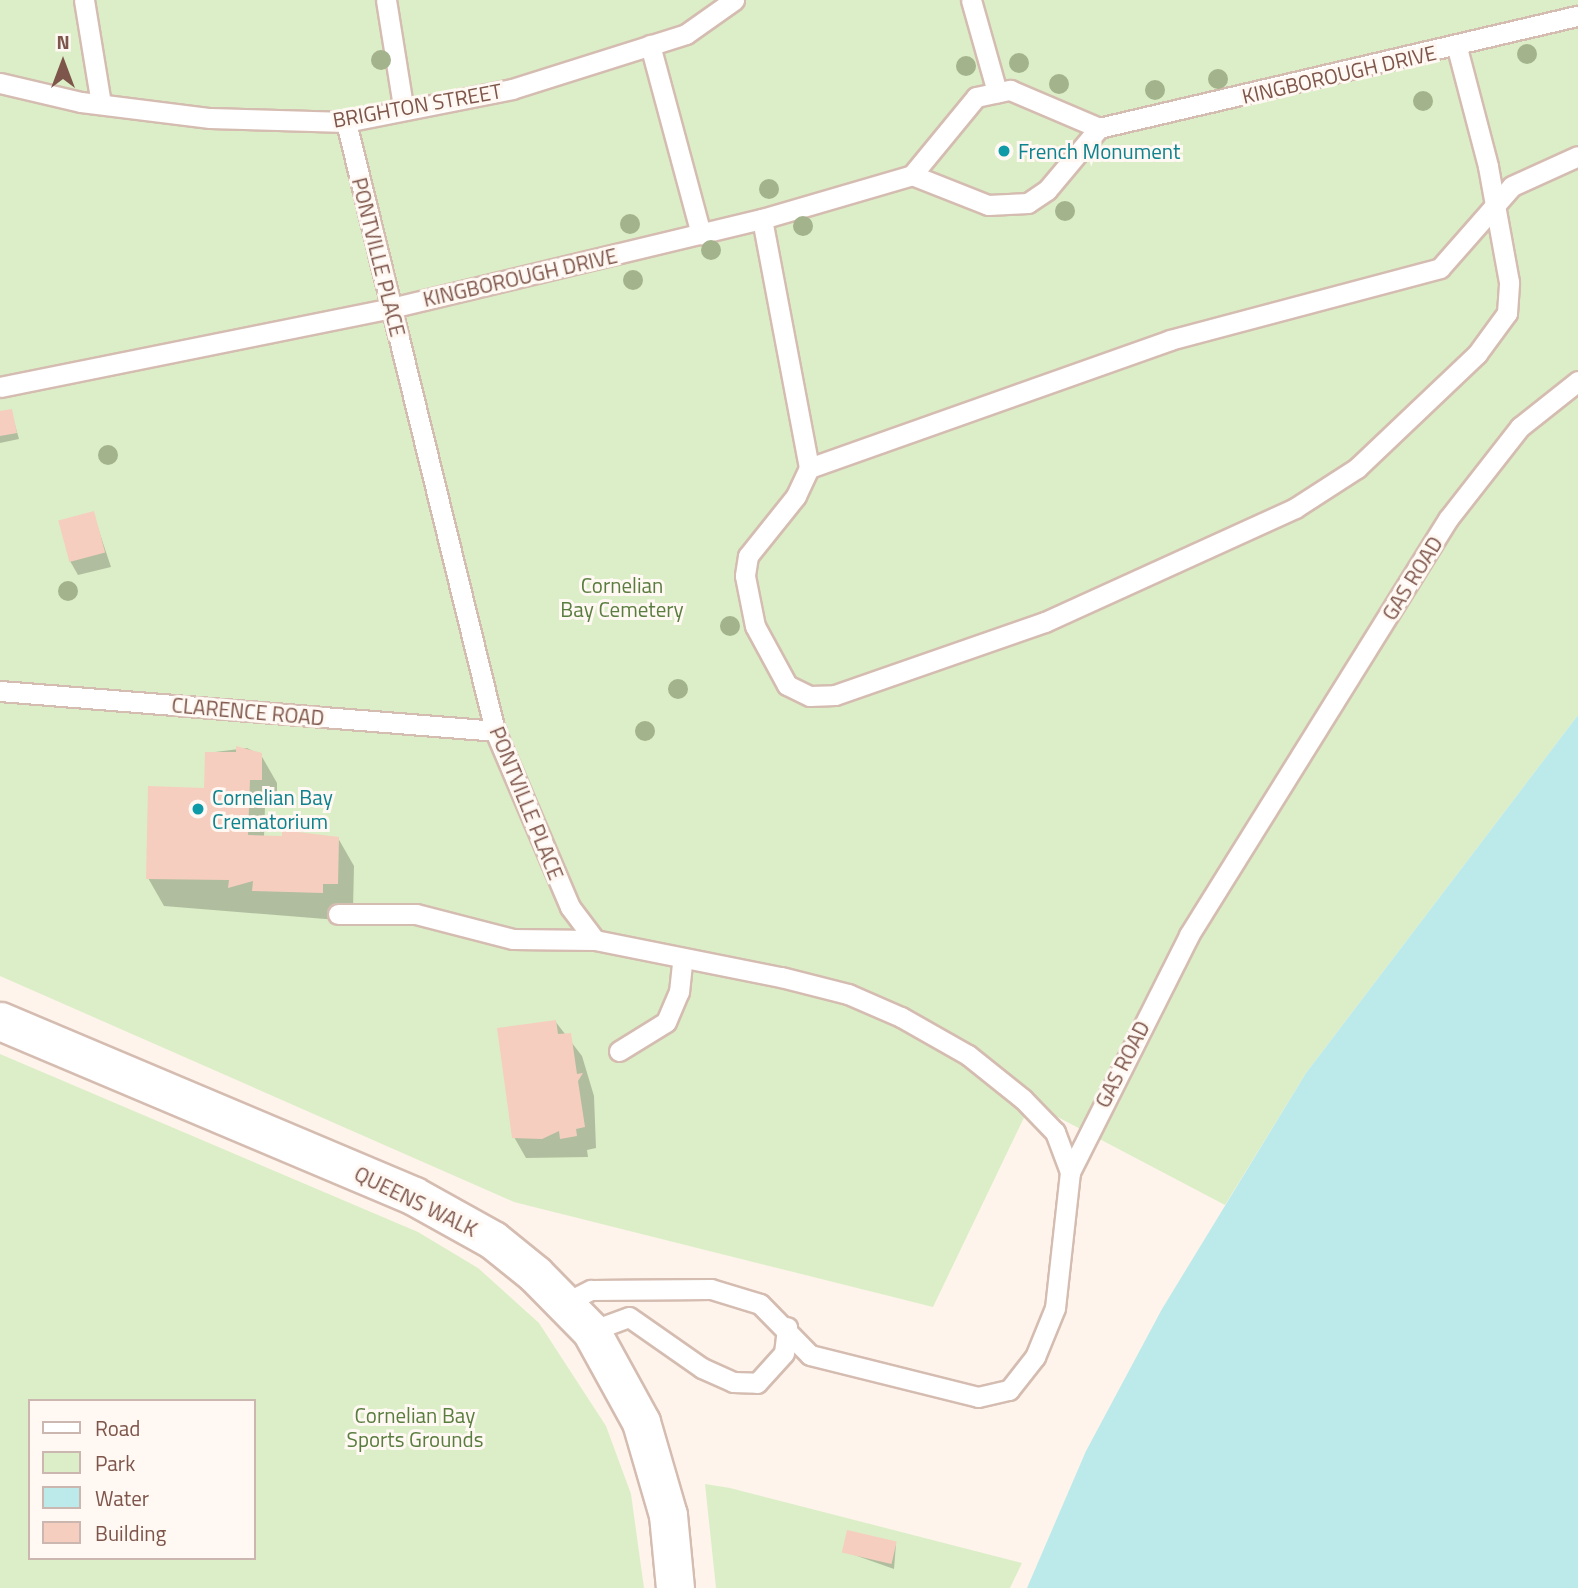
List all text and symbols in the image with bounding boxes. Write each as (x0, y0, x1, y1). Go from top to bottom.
text: N (56, 27, 70, 56)
north arrow (28, 28, 98, 98)
street label: KINGBOROUGH DRIVE (1239, 39, 1439, 109)
street label: BRIGHTON STREET (331, 78, 503, 132)
place label: French Monument (1018, 138, 1180, 164)
marker: French Monument (996, 143, 1012, 159)
street label: PONTVILLE PLACE (347, 175, 411, 339)
street label: KINGBOROUGH DRIVE (420, 242, 620, 312)
street label: GAS ROAD (1376, 532, 1448, 624)
park label: Cornelian Bay Cemetery (560, 572, 684, 622)
street label: CLARENCE ROAD (171, 692, 325, 730)
street label: PONTVILLE PLACE (485, 723, 569, 883)
place label: Cornelian Bay Crematorium (212, 784, 333, 834)
marker: Cornelian Bay Crematorium (190, 801, 206, 817)
street label: GAS ROAD (1089, 1016, 1155, 1112)
street label: QUEENS WALK (350, 1160, 482, 1242)
legend (28, 1399, 256, 1560)
park label: Cornelian Bay Sports Grounds (347, 1402, 483, 1452)
text: Road (95, 1412, 140, 1444)
text: Park (95, 1447, 135, 1479)
text: Water (95, 1482, 149, 1514)
text: Building (95, 1517, 166, 1549)

